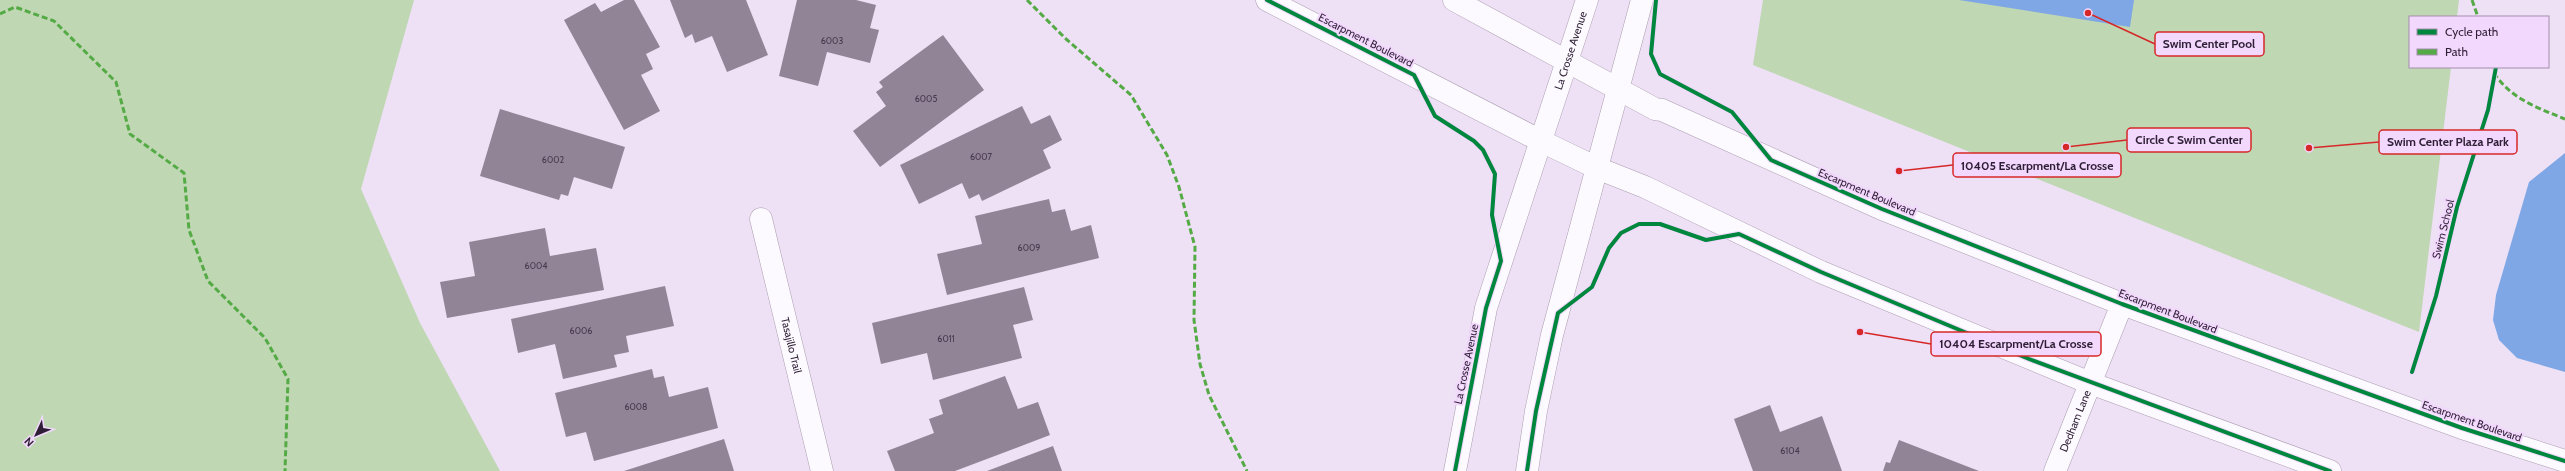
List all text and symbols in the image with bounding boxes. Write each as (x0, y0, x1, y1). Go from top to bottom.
street label: La Crosse Avenue (1551, 9, 1590, 91)
street label: Escarpment Boulevard (1316, 10, 1416, 70)
legend (2409, 16, 2549, 68)
text: Cycle path (2445, 24, 2498, 39)
callout: Swim Center Pool (2155, 32, 2264, 56)
house number: 6003 (821, 35, 843, 46)
text: Swim Center Pool (2163, 36, 2255, 51)
text: Path (2445, 44, 2468, 59)
house number: 6005 (915, 93, 937, 104)
callout: Circle C Swim Center (2127, 128, 2251, 152)
callout: Swim Center Plaza Park (2379, 130, 2517, 154)
text: Circle C Swim Center (2135, 132, 2243, 147)
text: Swim Center Plaza Park (2387, 134, 2509, 149)
house number: 6007 (970, 151, 993, 162)
callout: 10405 Escarpment/La Crosse (1953, 153, 2121, 177)
house number: 6002 (542, 154, 564, 165)
text: 10405 Escarpment/La Crosse (1961, 158, 2113, 173)
street label: Escarpment Boulevard (1816, 165, 1918, 219)
street label: Swim School (2429, 197, 2457, 260)
house number: 6009 (1018, 242, 1040, 253)
house number: 6004 (525, 260, 547, 271)
street label: Escarpment Boulevard (2117, 286, 2219, 336)
street label: Tasajillo Trail (778, 316, 805, 375)
street label: La Crosse Avenue (1451, 322, 1481, 405)
house number: 6006 (570, 325, 592, 336)
callout: 10404 Escarpment/La Crosse (1931, 332, 2101, 356)
house number: 6011 (937, 333, 955, 344)
text: 10404 Escarpment/La Crosse (1939, 336, 2093, 351)
street label: Dedham Lane (2056, 387, 2094, 454)
street label: Escarpment Boulevard (2420, 397, 2524, 445)
house number: 6008 (624, 401, 648, 412)
north arrow (16, 415, 56, 455)
text: N (21, 434, 37, 450)
house number: 6104 (1780, 445, 1800, 456)

